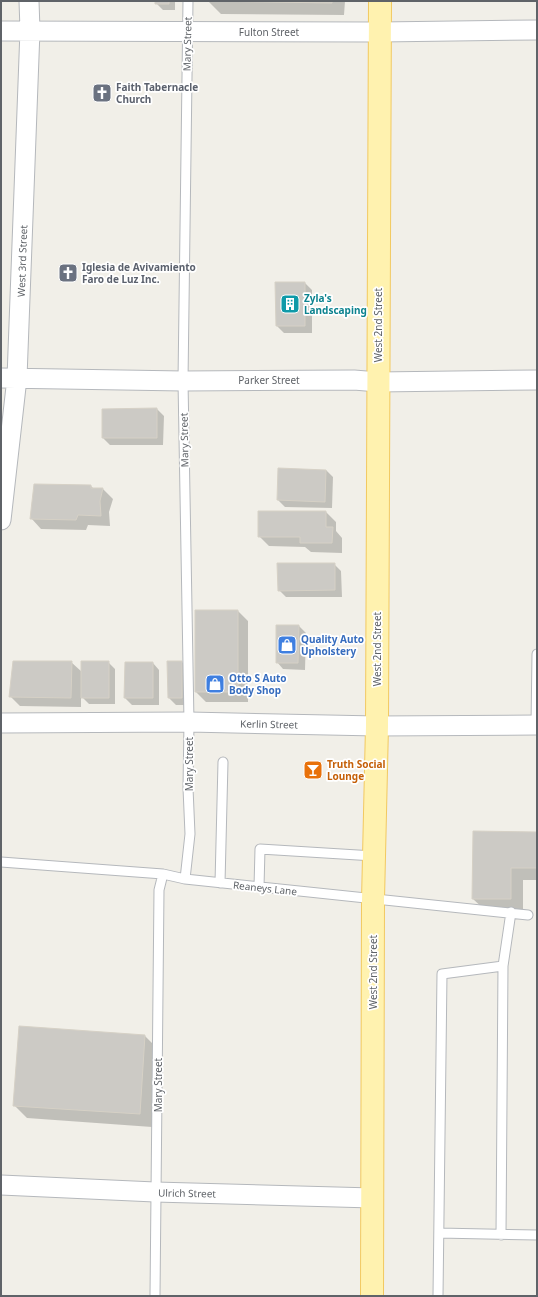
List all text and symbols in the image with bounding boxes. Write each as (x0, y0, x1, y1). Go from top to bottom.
street label: Mary Street (180, 16, 194, 71)
street label: Fulton Street (239, 25, 300, 39)
place label: Faith Tabernacle Church (116, 80, 198, 106)
church icon: Faith Tabernacle Church (91, 82, 113, 104)
street label: West 3rd Street (14, 224, 30, 297)
place label: Iglesia de Avivamiento Faro de Luz Inc. (82, 260, 196, 286)
church icon: Iglesia de Avivamiento Faro de Luz Inc. (57, 262, 79, 284)
street label: West 2nd Street (371, 287, 385, 362)
place label: Zyla's Landscaping (304, 291, 367, 317)
building icon: Zyla's Landscaping (279, 293, 301, 315)
street label: Parker Street (238, 373, 300, 387)
street label: Mary Street (177, 412, 191, 467)
street label: West 2nd Street (370, 611, 384, 686)
place label: Quality Auto Upholstery (301, 632, 364, 658)
shop icon: Quality Auto Upholstery (276, 634, 298, 656)
place label: Otto S Auto Body Shop (229, 671, 287, 697)
shop icon: Otto S Auto Body Shop (204, 673, 226, 695)
street label: Kerlin Street (240, 716, 298, 732)
street label: Mary Street (182, 736, 196, 791)
place label: Truth Social Lounge (327, 757, 386, 783)
bar icon: Truth Social Lounge (302, 759, 324, 781)
street label: Reaneys Lane (232, 878, 298, 898)
street label: West 2nd Street (366, 934, 380, 1009)
street label: Mary Street (151, 1057, 165, 1112)
street label: Ulrich Street (158, 1185, 217, 1201)

